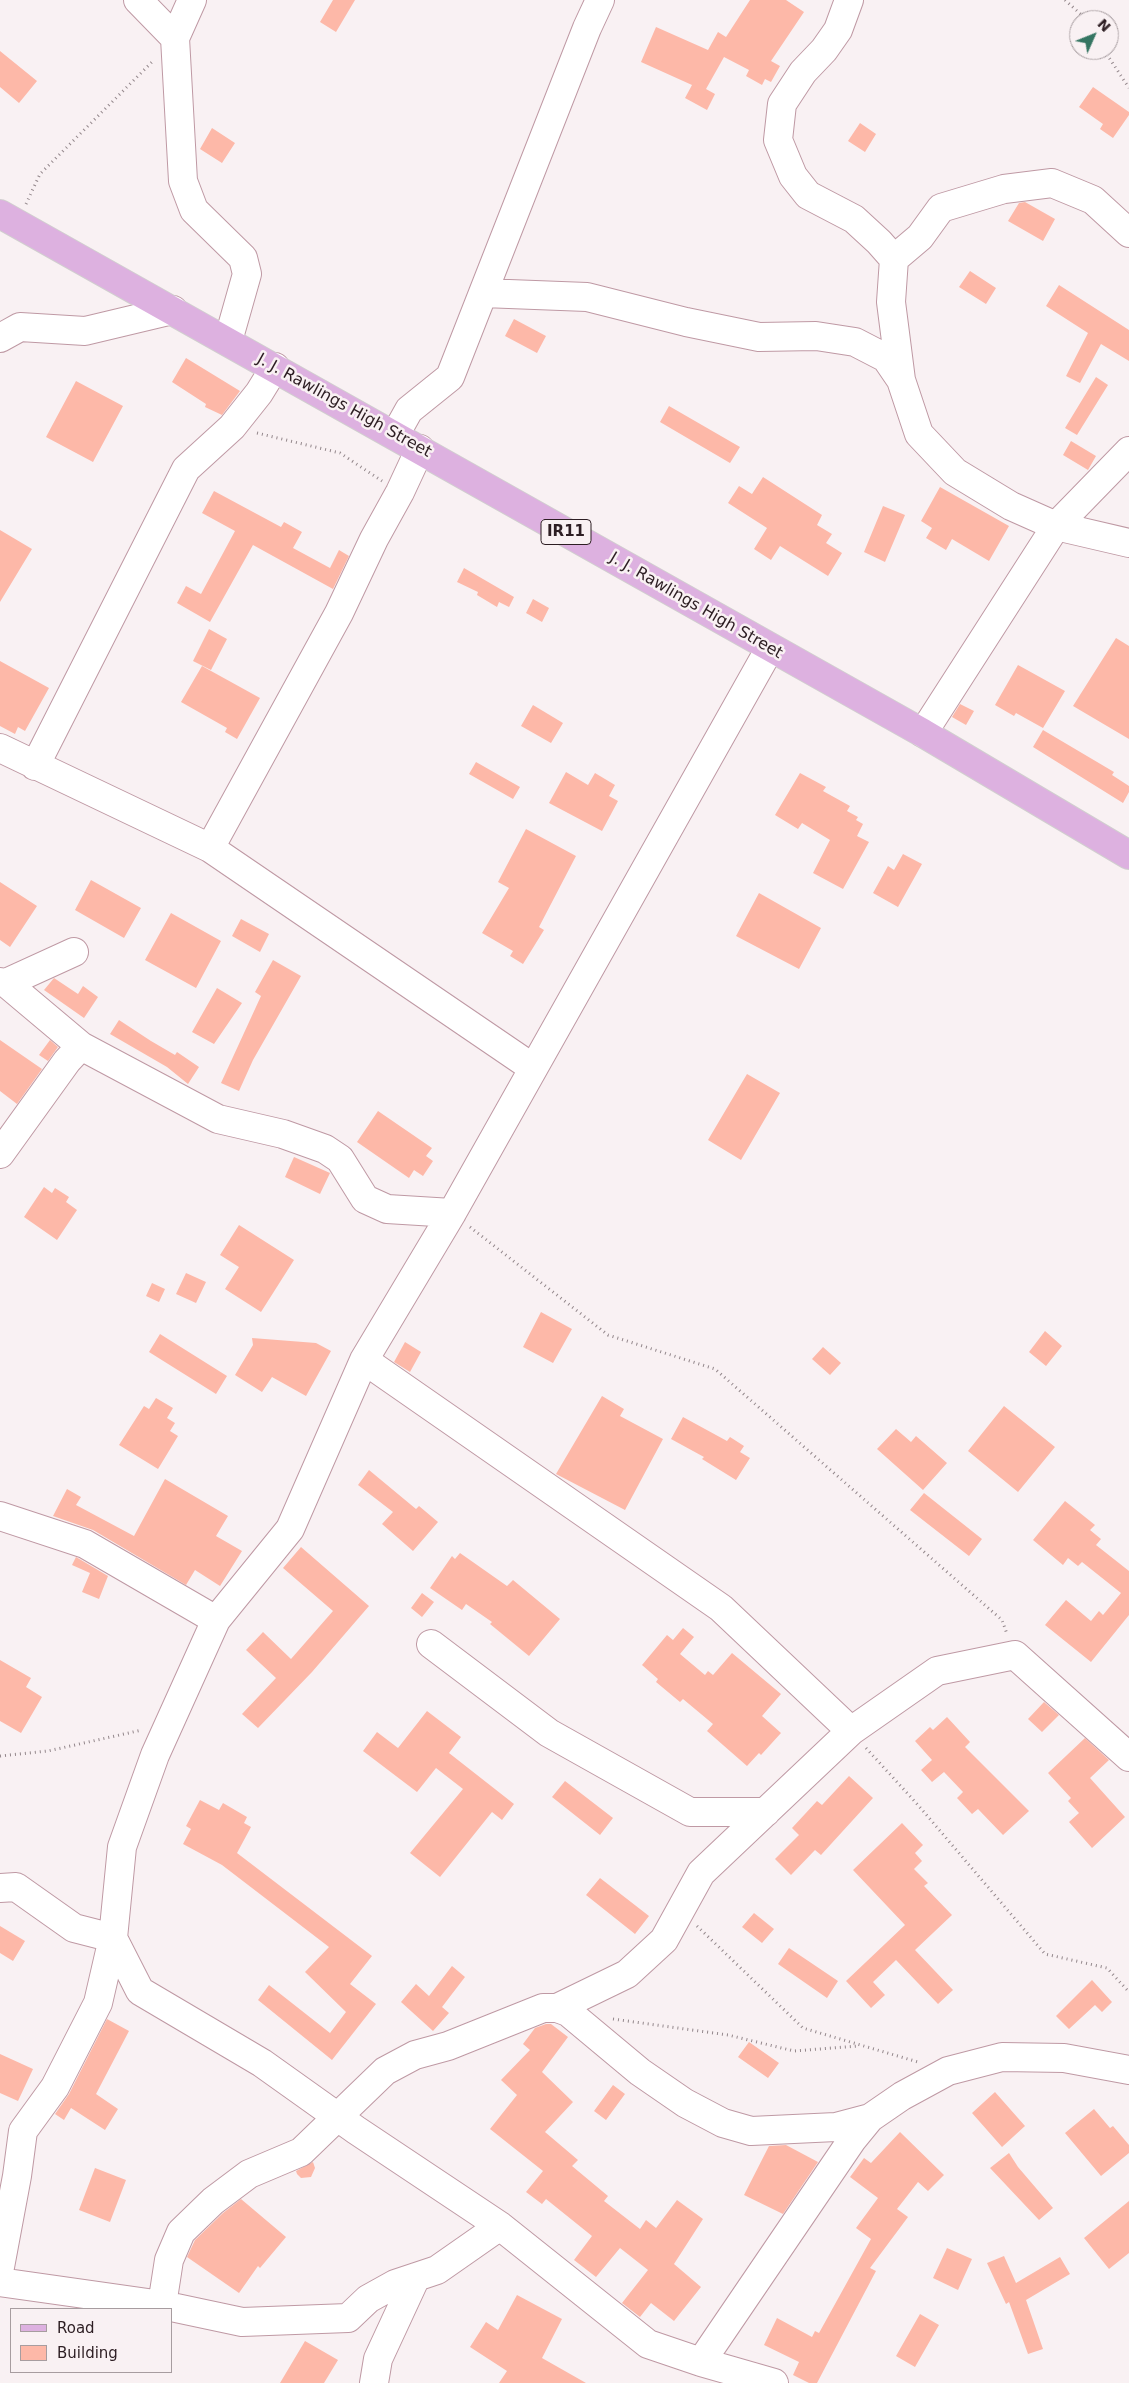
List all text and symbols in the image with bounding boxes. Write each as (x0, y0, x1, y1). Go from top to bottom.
north arrow (1069, 10, 1119, 60)
text: N (1094, 16, 1114, 35)
street label: J. J. Rawlings High Street (253, 350, 435, 462)
road number: IR11 (541, 520, 591, 544)
street label: J. J. Rawlings High Street (606, 549, 786, 663)
legend (10, 2308, 172, 2373)
text: Road (57, 2319, 95, 2337)
text: Building (57, 2344, 118, 2362)

